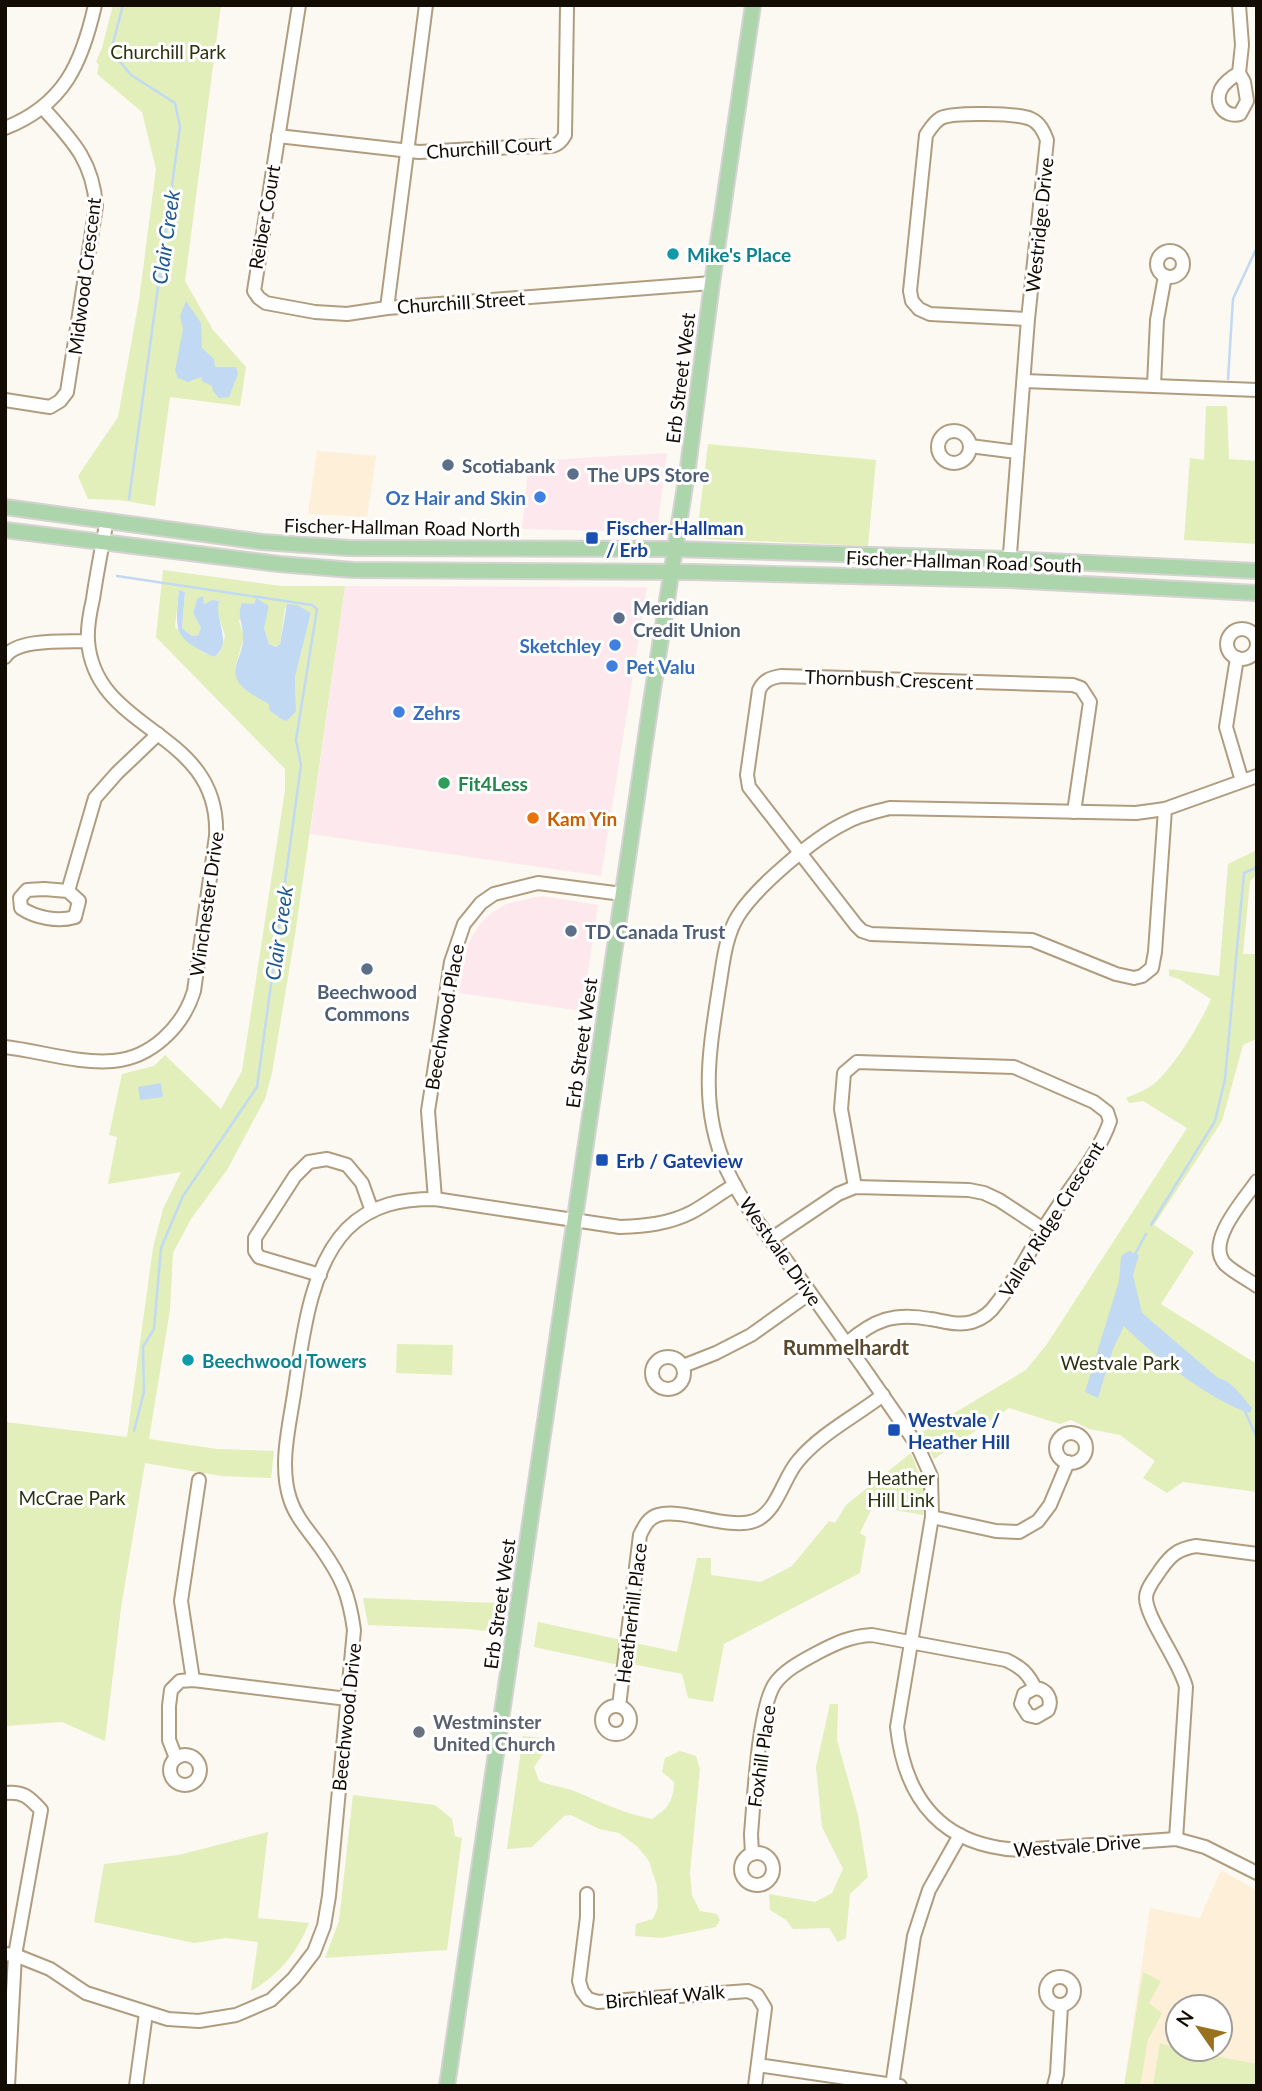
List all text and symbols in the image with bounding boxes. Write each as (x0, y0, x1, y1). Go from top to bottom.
park label: Churchill Park (110, 40, 226, 63)
street label: Churchill Court (425, 131, 553, 163)
street label: Westridge Drive (1020, 156, 1058, 294)
street label: Reiber Court (244, 163, 285, 271)
water label: Clair Creek (146, 187, 184, 286)
street label: Midwood Crescent (63, 196, 105, 356)
place label: Mike's Place (687, 243, 791, 266)
marker: Mike's Place (665, 246, 681, 262)
street label: Churchill Street (396, 286, 526, 318)
street label: Erb Street West (661, 311, 699, 445)
place label: Scotiabank (462, 454, 556, 477)
marker: Scotiabank (440, 457, 456, 473)
place label: The UPS Store (587, 463, 709, 486)
marker: The UPS Store (565, 466, 581, 482)
place label: Oz Hair and Skin (386, 486, 526, 509)
marker: Oz Hair and Skin (532, 489, 548, 505)
street label: Fischer-Hallman Road North (284, 513, 520, 541)
place label: Fischer-Hallman / Erb (606, 516, 744, 561)
marker: Fischer-Hallman / Erb (584, 530, 600, 546)
street label: Fischer-Hallman Road South (846, 545, 1082, 577)
place label: Meridian Credit Union (633, 596, 741, 641)
marker: Meridian Credit Union (611, 610, 627, 626)
place label: Sketchley (520, 634, 602, 657)
marker: Sketchley (607, 637, 623, 653)
place label: Pet Valu (626, 655, 695, 678)
marker: Pet Valu (604, 658, 620, 674)
street label: Thornbush Crescent (804, 665, 974, 693)
place label: Zehrs (413, 701, 460, 724)
marker: Zehrs (391, 704, 407, 720)
place label: Fit4Less (458, 772, 528, 795)
marker: Fit4Less (436, 775, 452, 791)
place label: Kam Yin (547, 807, 617, 830)
marker: Kam Yin (525, 810, 541, 826)
street label: Winchester Drive (184, 830, 228, 978)
water label: Clair Creek (259, 883, 297, 982)
place label: TD Canada Trust (585, 920, 725, 943)
marker: TD Canada Trust (563, 923, 579, 939)
street label: Beechwood Place (420, 942, 468, 1092)
marker: Beechwood Commons (359, 961, 375, 977)
street label: Erb Street West (560, 976, 602, 1110)
place label: Beechwood Commons (317, 980, 417, 1025)
street label: Valley Ridge Crescent (994, 1137, 1108, 1301)
place label: Erb / Gateview (616, 1149, 744, 1172)
marker: Erb / Gateview (594, 1152, 610, 1168)
street label: Westvale Drive (735, 1192, 827, 1310)
district label: Rummelhardt (783, 1334, 909, 1359)
place label: Beechwood Towers (202, 1349, 367, 1372)
park label: Westvale Park (1060, 1351, 1180, 1374)
marker: Beechwood Towers (180, 1352, 196, 1368)
place label: Westvale / Heather Hill (908, 1408, 1010, 1453)
marker: Westvale / Heather Hill (886, 1422, 902, 1438)
park label: Heather Hill Link (867, 1466, 935, 1511)
park label: McCrae Park (18, 1486, 126, 1509)
street label: Erb Street West (478, 1537, 520, 1671)
street label: Heatherhill Place (611, 1542, 651, 1684)
street label: Beechwood Drive (327, 1642, 365, 1792)
street label: Foxhill Place (742, 1703, 780, 1809)
place label: Westminster United Church (433, 1710, 556, 1755)
marker: Westminster United Church (411, 1724, 427, 1740)
street label: Westvale Drive (1013, 1829, 1141, 1861)
street label: Birchleaf Walk (604, 1979, 726, 2013)
north arrow (1164, 1993, 1234, 2063)
text: N (1171, 2006, 1198, 2031)

